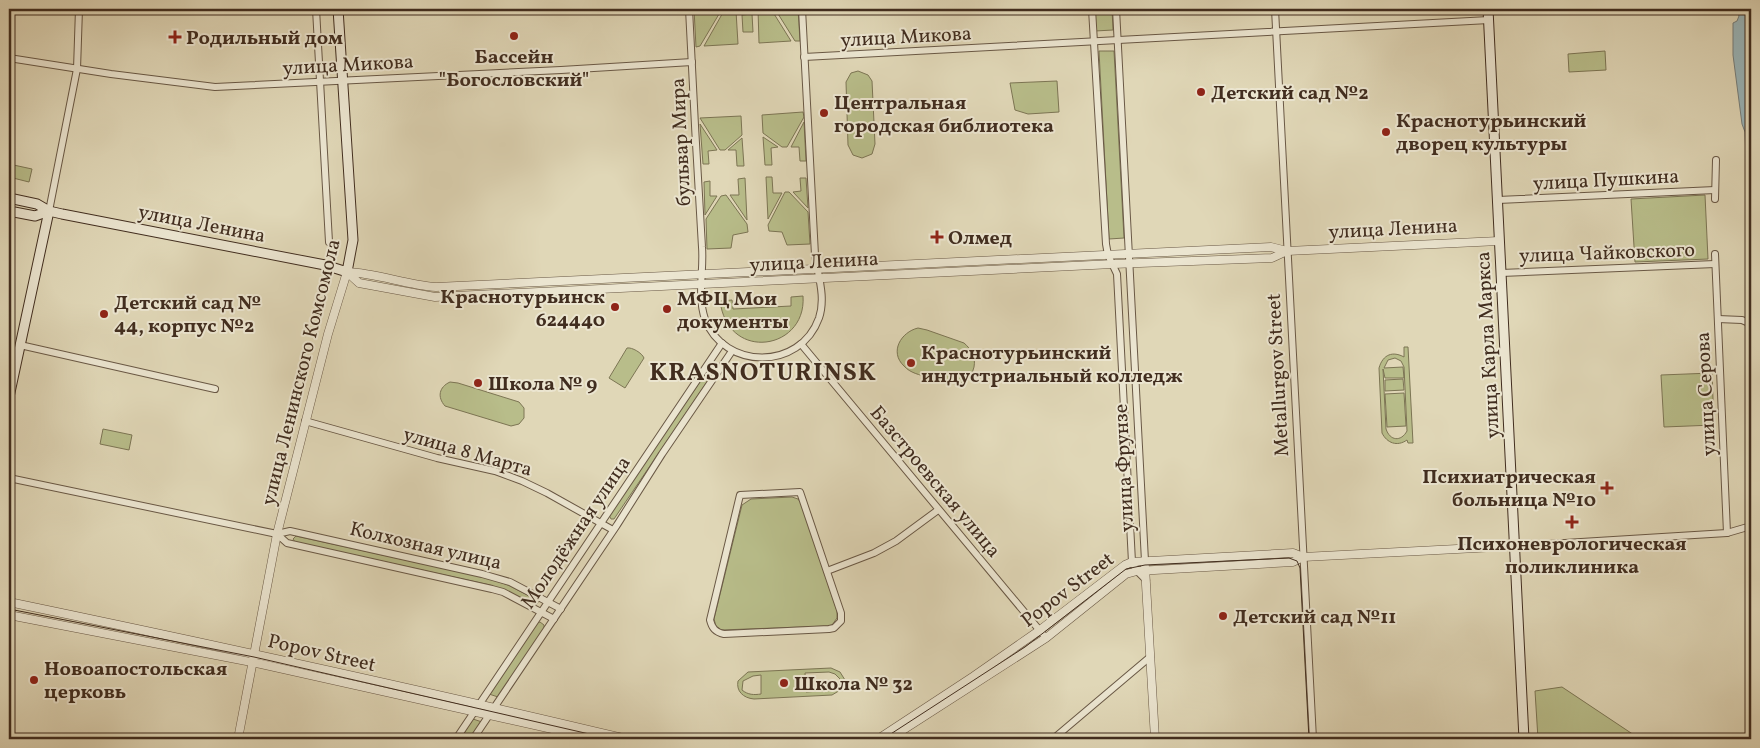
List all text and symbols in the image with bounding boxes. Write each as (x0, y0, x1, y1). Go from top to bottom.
street label: улица Микова (840, 21, 973, 55)
place label: Родильный дом (186, 25, 343, 53)
marker: Родильный дом (168, 30, 182, 44)
marker: Бассейн "Богословский" (508, 30, 520, 42)
place label: Бассейн "Богословский" (439, 44, 589, 95)
street label: улица Микова (282, 49, 415, 83)
street label: бульвар Мира (665, 77, 699, 207)
place label: Детский сад №2 (1211, 80, 1369, 108)
marker: Детский сад №2 (1195, 86, 1207, 98)
place label: Центральная городская библиотека (834, 90, 1054, 141)
marker: Центральная городская библиотека (818, 107, 830, 119)
place label: Краснотурьинский дворец культуры (1396, 108, 1587, 159)
marker: Краснотурьинский дворец культуры (1380, 126, 1392, 138)
street label: улица Пушкина (1532, 163, 1680, 199)
street label: улица Ленина (136, 199, 268, 251)
street label: улица Ленина (1328, 213, 1458, 247)
place label: Олмед (948, 225, 1012, 253)
marker: Олмед (930, 230, 944, 244)
street label: улица Ленинского Комсомола (255, 236, 349, 509)
street label: улица Чайковского (1519, 237, 1696, 271)
street label: улица Ленина (749, 246, 879, 280)
street label: улица Карла Маркса (1470, 250, 1508, 439)
place label: Краснотурьинск 624440 (440, 284, 605, 335)
place label: МФЦ Мои документы (677, 286, 789, 337)
place label: Детский сад № 44, корпус №2 (114, 290, 261, 341)
street label: Metallurgov Street (1261, 293, 1297, 457)
marker: Краснотурьинск 624440 (609, 301, 621, 313)
marker: МФЦ Мои документы (661, 303, 673, 315)
marker: Детский сад № 44, корпус №2 (98, 308, 110, 320)
street label: улица Серова (1690, 331, 1724, 457)
place label: Краснотурьинский индустриальный колледж (921, 340, 1183, 391)
district label: KRASNOTURINSK (649, 356, 877, 391)
marker: Краснотурьинский индустриальный колледж (905, 357, 917, 369)
place label: Школа № 9 (488, 371, 597, 399)
marker: Школа № 9 (472, 377, 484, 389)
street label: Базстроевская улица (862, 400, 1007, 564)
street label: улица Фрунзе (1108, 403, 1142, 533)
street label: улица 8 Марта (400, 421, 535, 485)
street label: Молодёжная улица (515, 451, 638, 615)
place label: Психиатрическая больница №10 (1422, 464, 1596, 515)
marker: Психиатрическая больница №10 (1600, 481, 1614, 495)
marker: Психоневрологическая поликлиника (1565, 515, 1579, 529)
street label: Колхозная улица (347, 516, 504, 578)
place label: Психоневрологическая поликлиника (1457, 531, 1687, 582)
street label: Popov Street (1016, 546, 1121, 635)
place label: Детский сад №11 (1233, 604, 1396, 632)
marker: Детский сад №11 (1217, 610, 1229, 622)
street label: Popov Street (265, 628, 378, 680)
place label: Новоапостольская церковь (44, 656, 227, 707)
place label: Школа № 32 (794, 671, 913, 699)
marker: Новоапостольская церковь (28, 674, 40, 686)
marker: Школа № 32 (778, 677, 790, 689)

